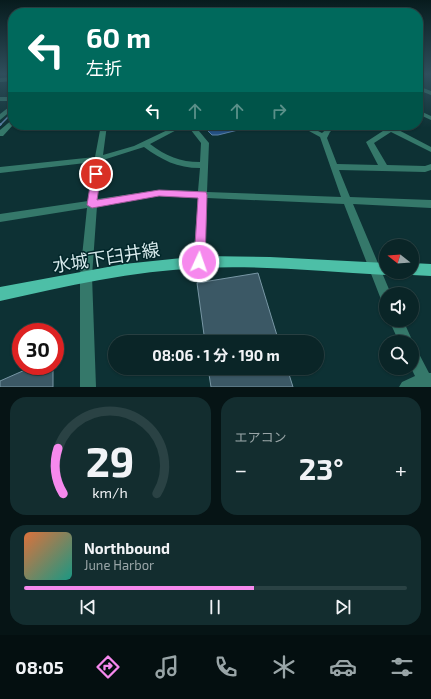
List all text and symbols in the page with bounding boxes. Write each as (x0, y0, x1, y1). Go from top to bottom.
text: 60 m (86, 20, 151, 54)
icon: left (20, 24, 72, 76)
text: 左折 (86, 57, 122, 79)
icon: left (142, 100, 164, 122)
icon: ahead (184, 100, 206, 122)
icon: ahead (226, 100, 248, 122)
icon: right (268, 100, 290, 122)
pin (79, 157, 113, 191)
icon: arrive (85, 163, 107, 185)
street label: 水城下臼井線 (51, 238, 161, 276)
north arrow (379, 239, 419, 279)
map controls (379, 239, 419, 375)
position arrow (178, 241, 220, 283)
button: sound (379, 287, 419, 327)
speed limit sign: 30 (12, 323, 64, 375)
button: search (379, 335, 419, 375)
text: 08:06 · 1 分 · 190 m (152, 346, 280, 364)
text: エアコン (235, 429, 287, 445)
text: 29 (86, 435, 135, 485)
text: 23° (299, 450, 344, 486)
text: − (235, 456, 247, 482)
text: + (395, 456, 407, 482)
text: km/h (93, 484, 128, 501)
text: Northbound (84, 539, 170, 557)
text: June Harbor (84, 557, 154, 573)
icon: previous (77, 596, 99, 618)
icon: pause (204, 596, 226, 618)
icon: next (332, 596, 354, 618)
icon: directions (94, 653, 122, 681)
icon: music (153, 653, 181, 681)
icon: phone (212, 653, 240, 681)
icon: climate (270, 653, 298, 681)
icon: car (329, 653, 357, 681)
icon: filters (388, 653, 416, 681)
text: 08:05 (15, 656, 64, 678)

